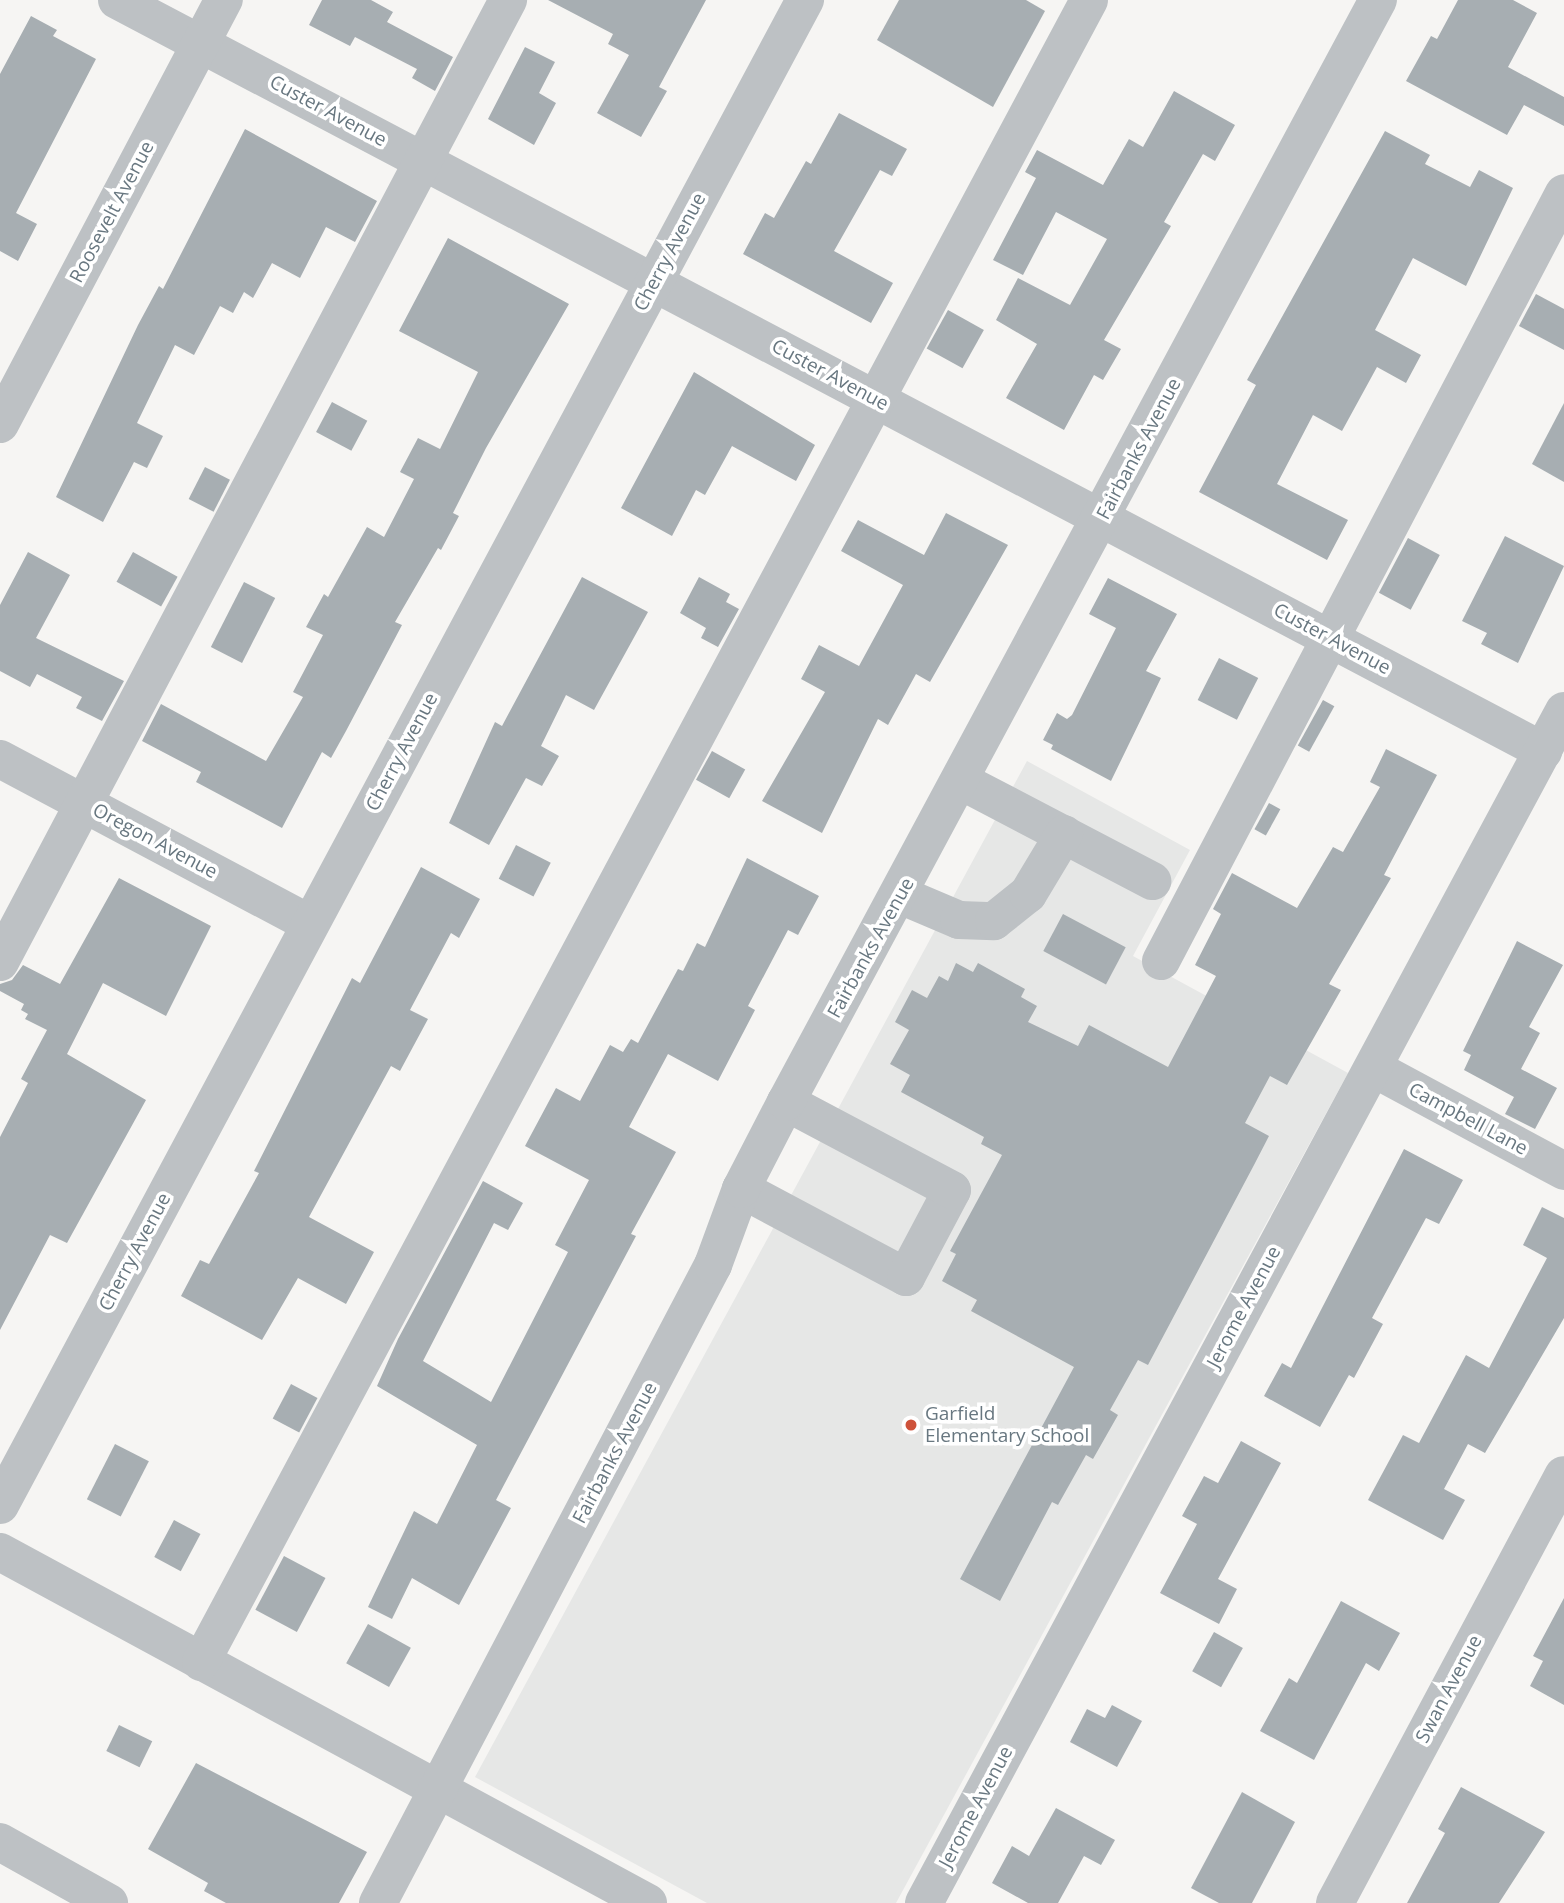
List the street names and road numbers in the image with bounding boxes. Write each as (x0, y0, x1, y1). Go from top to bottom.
street label: Custer Avenue (266, 71, 390, 151)
street label: Roosevelt Avenue (65, 137, 159, 287)
street label: Cherry Avenue (629, 189, 711, 315)
street label: Custer Avenue (768, 335, 892, 415)
street label: Fairbanks Avenue (1092, 374, 1186, 524)
street label: Custer Avenue (1270, 599, 1394, 679)
street label: Cherry Avenue (361, 689, 443, 815)
street label: Oregon Avenue (89, 799, 221, 883)
street label: Fairbanks Avenue (823, 874, 919, 1022)
street label: Campbell Lane (1405, 1078, 1531, 1160)
street label: Cherry Avenue (94, 1189, 176, 1315)
street label: Jerome Avenue (1202, 1242, 1286, 1372)
street label: Fairbanks Avenue (568, 1378, 662, 1528)
street label: Swan Avenue (1411, 1631, 1487, 1747)
street label: Jerome Avenue (934, 1742, 1018, 1872)

